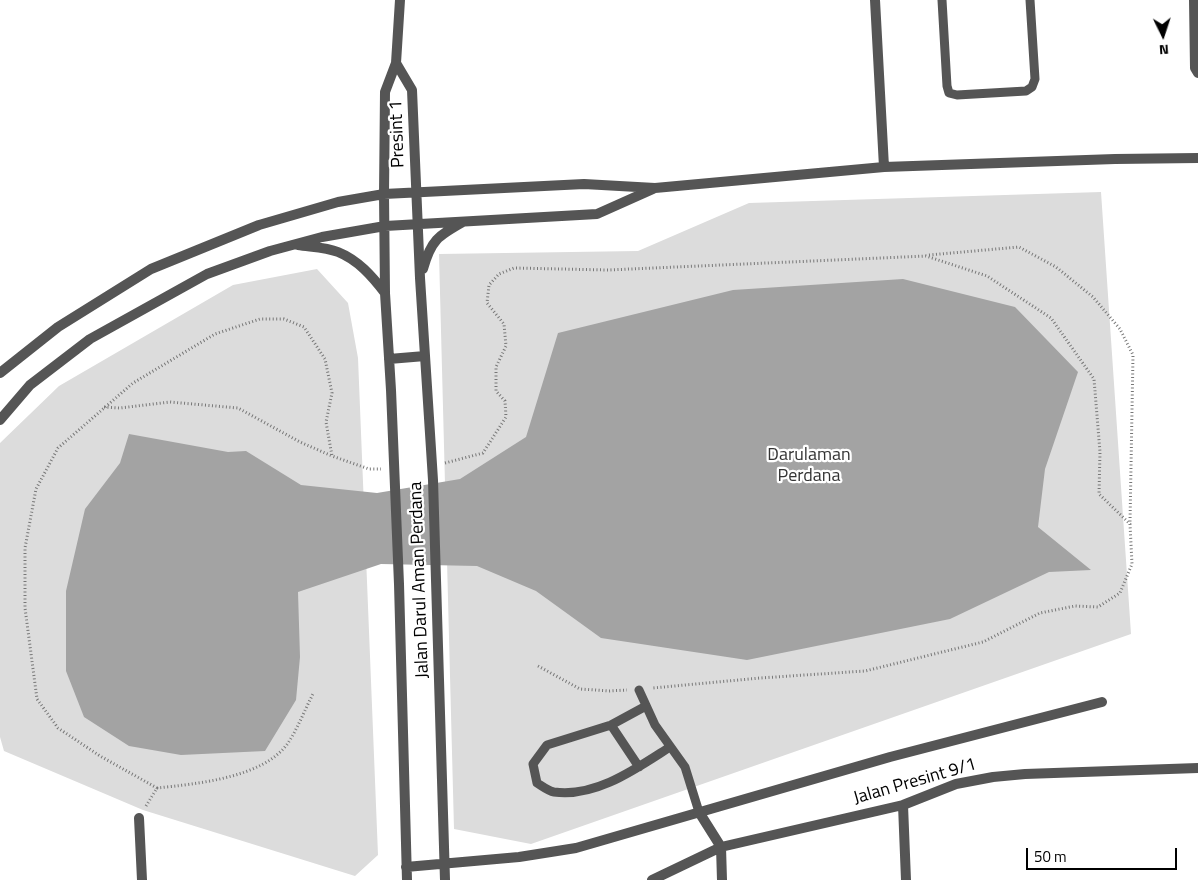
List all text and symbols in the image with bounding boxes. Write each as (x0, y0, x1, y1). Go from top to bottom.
north arrow (1138, 10, 1188, 60)
text: N (1159, 40, 1170, 61)
street label: Presint 1 (386, 100, 410, 168)
park label: Darulaman Perdana (767, 445, 851, 488)
street label: Jalan Darul Aman Perdana (406, 481, 434, 679)
street label: Jalan Presint 9/1 (851, 754, 979, 810)
scale bar (1028, 838, 1179, 870)
text: 50 m (1034, 845, 1067, 868)

